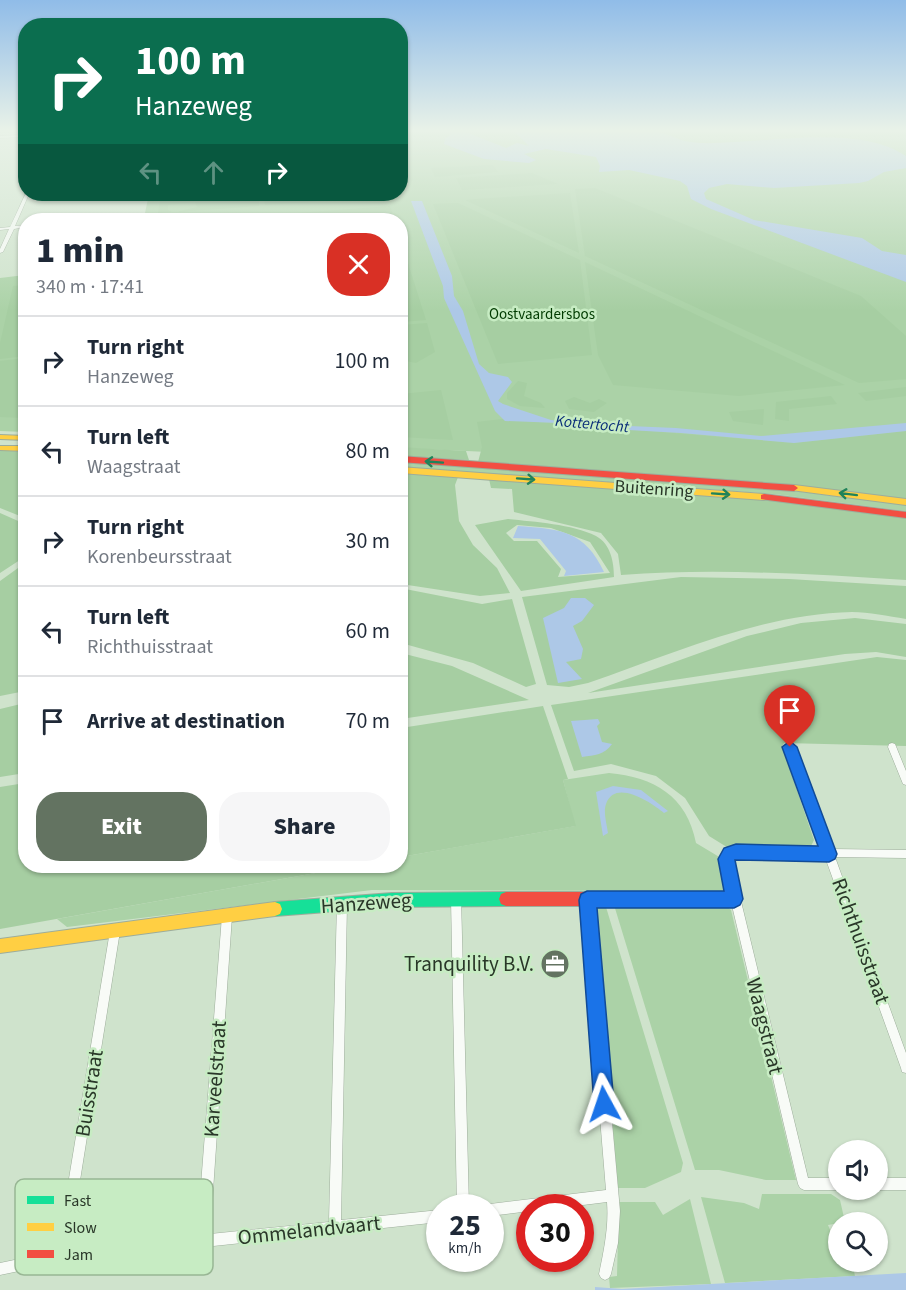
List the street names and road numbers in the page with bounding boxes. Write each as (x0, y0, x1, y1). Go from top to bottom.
street label: Buitenring (614, 474, 694, 504)
street label: Richthuisstraat (824, 874, 898, 1008)
street label: Hanzeweg (320, 885, 413, 921)
street label: Waagstraat (739, 975, 791, 1077)
street label: Karveelstraat (196, 1020, 234, 1138)
street label: Buisstraat (67, 1047, 111, 1139)
street label: Ommelandvaart (236, 1208, 382, 1252)

